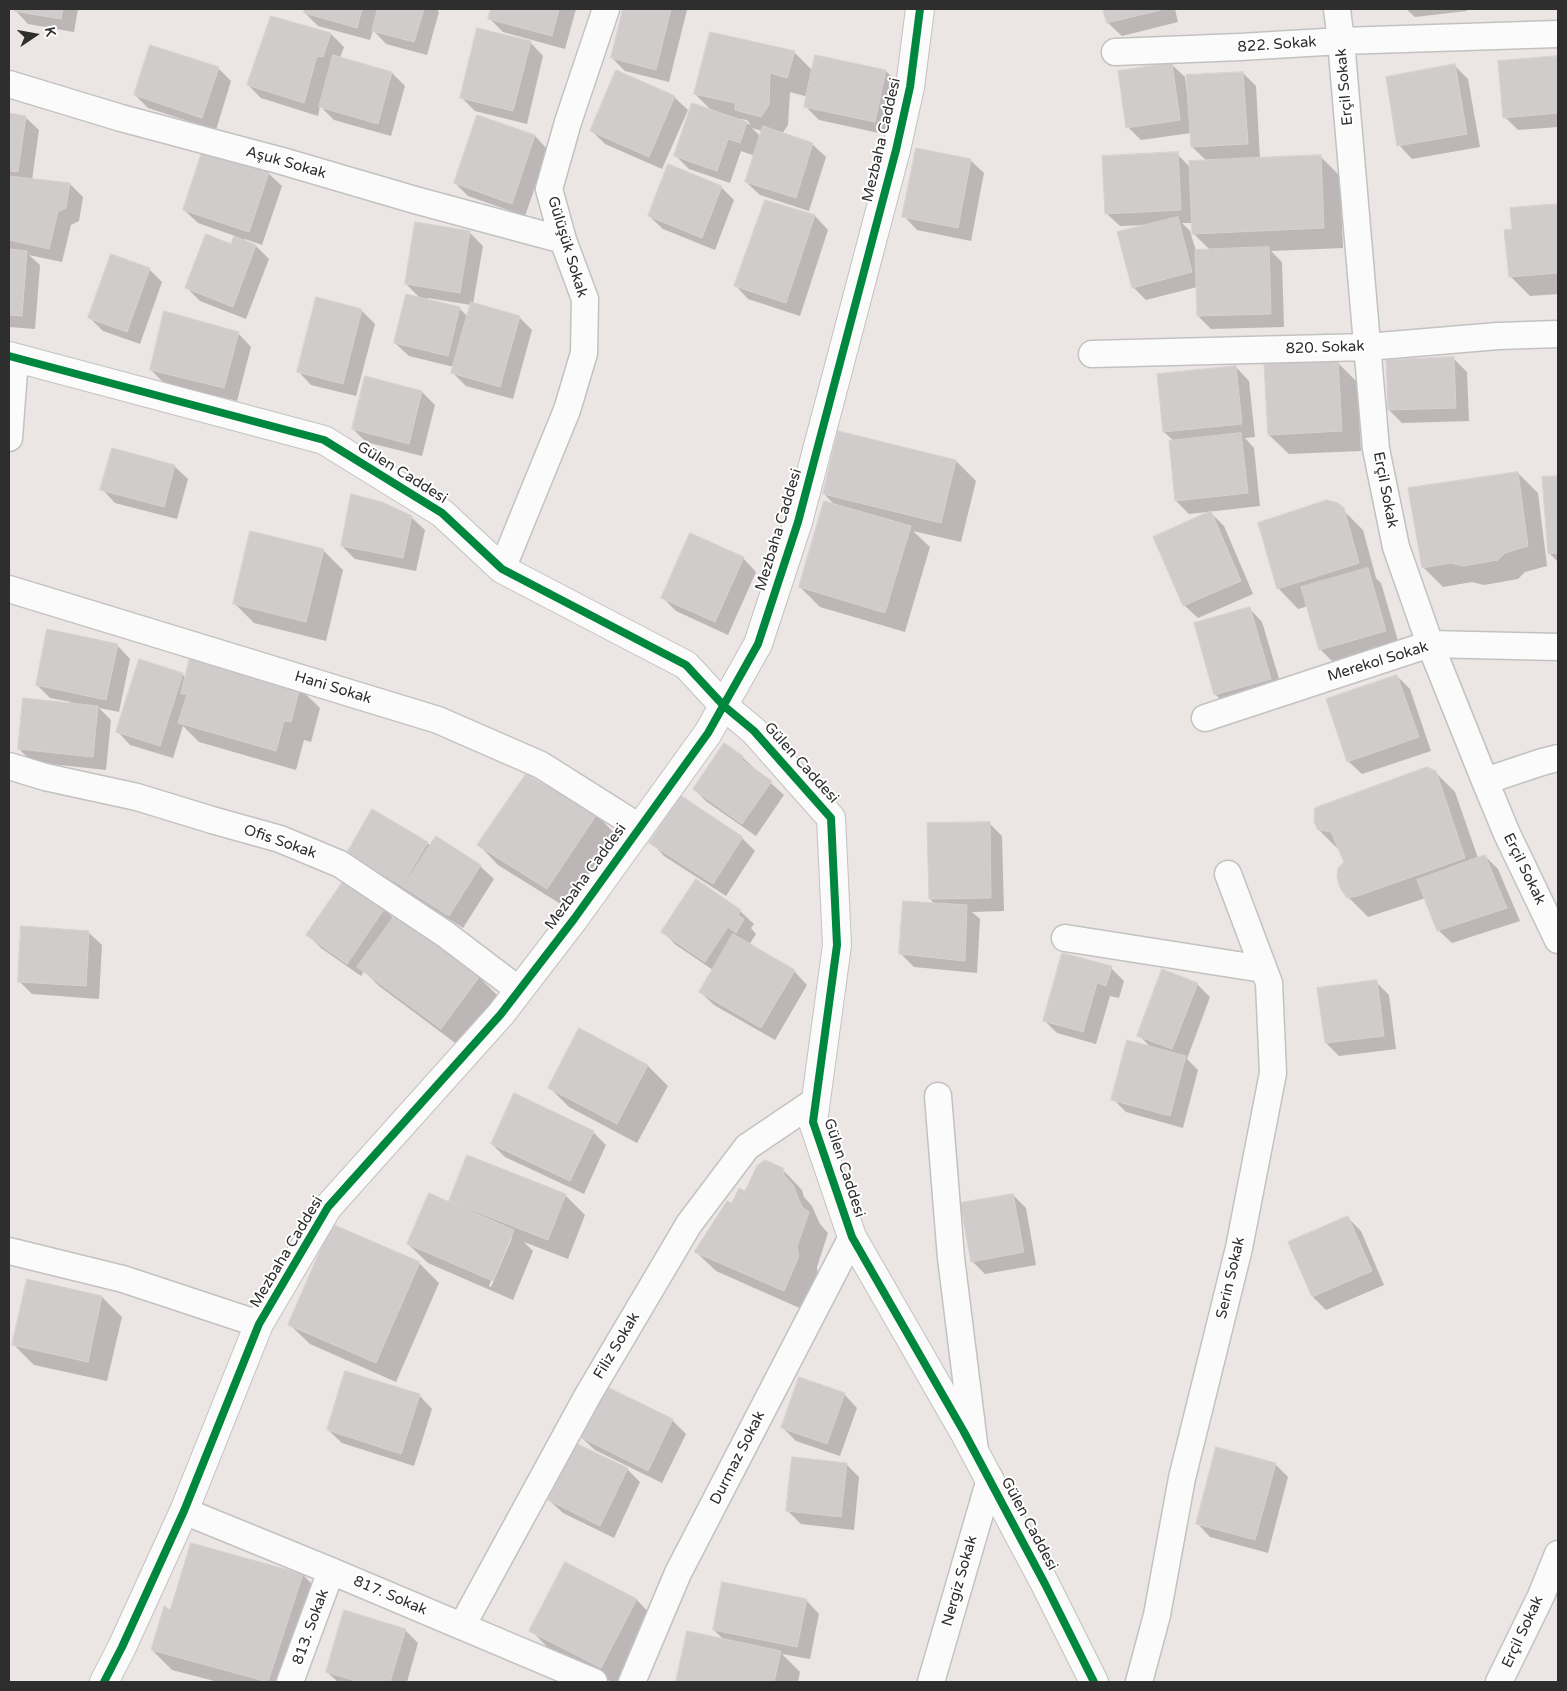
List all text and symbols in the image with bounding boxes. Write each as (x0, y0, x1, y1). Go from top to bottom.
north arrow (10, 10, 60, 60)
text: K (41, 25, 59, 38)
street label: 822. Sokak (1237, 33, 1317, 57)
street label: Erçil Sokak (1333, 48, 1357, 126)
street label: Mezbaha Caddesi (859, 76, 905, 204)
street label: Aşuk Sokak (244, 143, 328, 183)
street label: Gülüşük Sokak (543, 194, 591, 300)
street label: 820. Sokak (1285, 338, 1365, 358)
street label: Gülen Caddesi (354, 438, 450, 508)
street label: Erçil Sokak (1369, 450, 1401, 530)
street label: Mezbaha Caddesi (752, 467, 806, 593)
street label: Merekol Sokak (1325, 638, 1431, 686)
street label: Hani Sokak (292, 668, 374, 708)
street label: Gülen Caddesi (760, 719, 842, 807)
street label: Mezbaha Caddesi (541, 820, 631, 934)
street label: Ofis Sokak (241, 821, 319, 863)
street label: Erçil Sokak (1499, 830, 1549, 908)
street label: Gülen Caddesi (820, 1116, 868, 1220)
street label: Mezbaha Caddesi (247, 1193, 327, 1311)
street label: Serin Sokak (1213, 1235, 1249, 1321)
street label: Filiz Sokak (590, 1309, 644, 1383)
street label: Durmaz Sokak (707, 1408, 769, 1508)
street label: Gülen Caddesi (997, 1474, 1061, 1574)
street label: Nergiz Sokak (938, 1534, 982, 1628)
street label: 817. Sokak (350, 1572, 430, 1620)
street label: 813. Sokak (289, 1587, 333, 1667)
street label: Erçil Sokak (1499, 1593, 1547, 1671)

